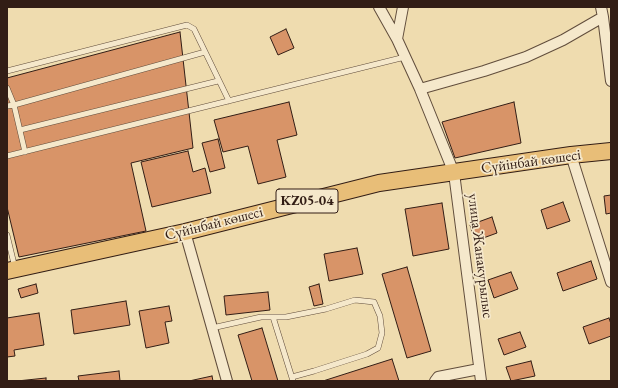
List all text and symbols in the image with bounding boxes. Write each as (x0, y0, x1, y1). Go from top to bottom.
street label: Сүйінбай көшесі (480, 146, 582, 178)
road number: KZ05-04 (276, 189, 338, 213)
street label: улица Жанакурылыс (463, 193, 497, 319)
street label: Сүйінбай көшесі (163, 203, 265, 245)

